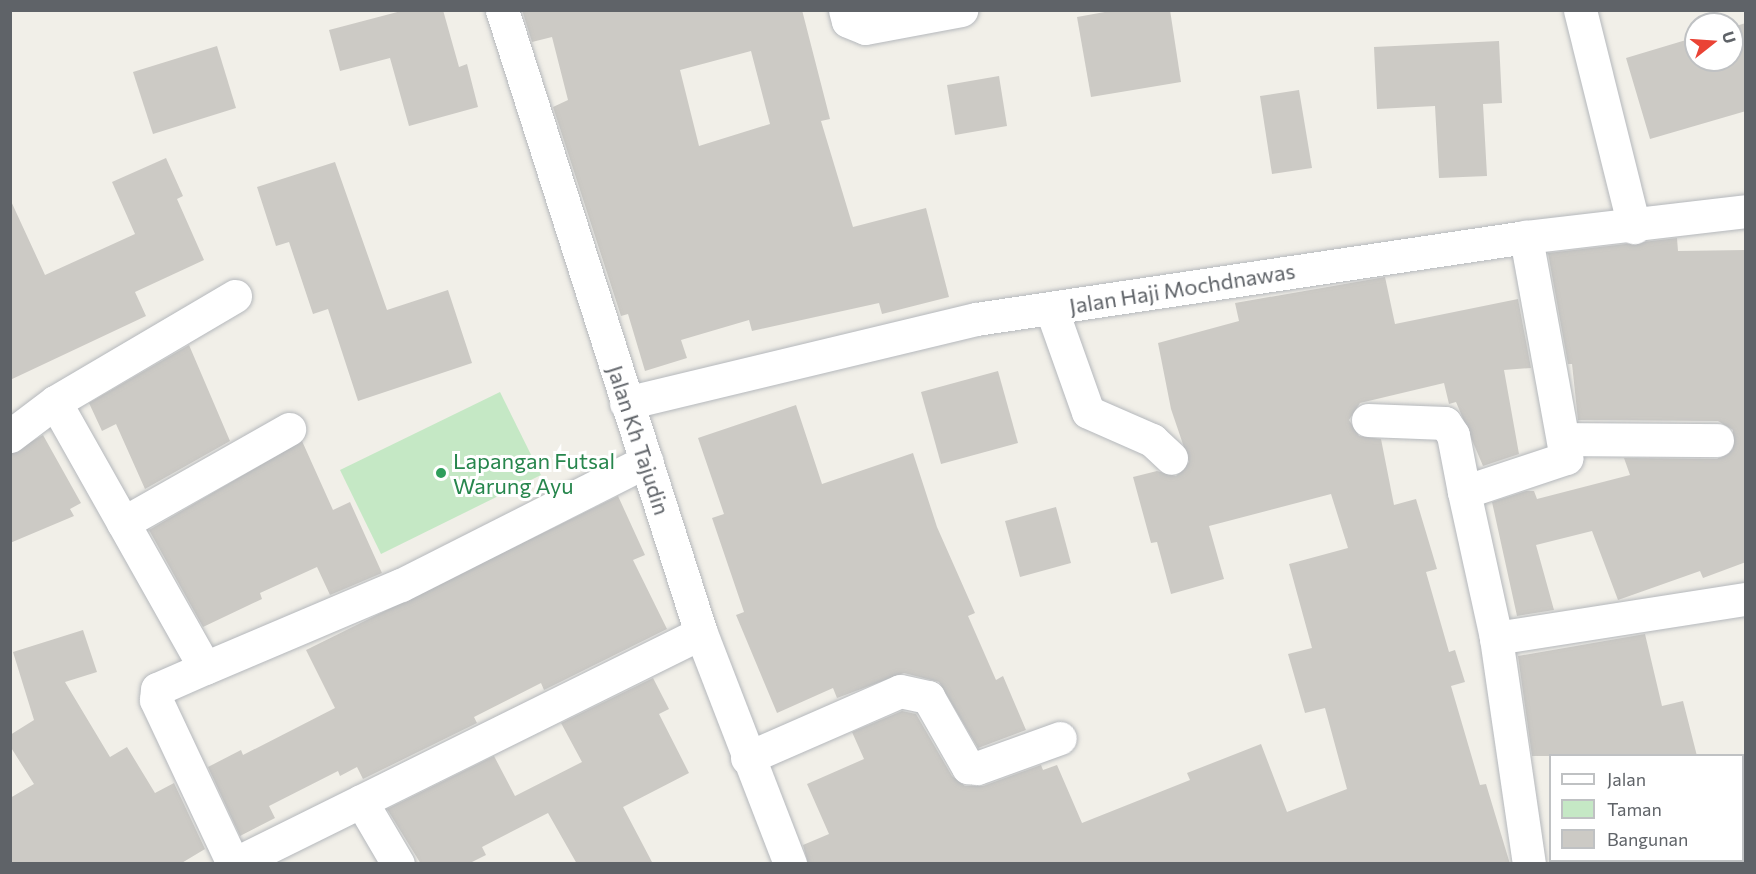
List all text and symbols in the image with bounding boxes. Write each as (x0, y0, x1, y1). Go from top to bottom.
north arrow (1684, 12, 1744, 72)
text: U (1719, 29, 1741, 46)
street label: Jalan Haji Mochdnawas (1067, 257, 1297, 319)
street label: Jalan Kh Tajudin (602, 362, 676, 518)
place label: Lapangan Futsal Warung Ayu (453, 447, 615, 499)
marker: Lapangan Futsal Warung Ayu (434, 466, 448, 480)
legend (1549, 754, 1744, 862)
text: Jalan (1607, 768, 1646, 790)
text: Taman (1607, 798, 1662, 820)
text: Bangunan (1607, 828, 1688, 850)

